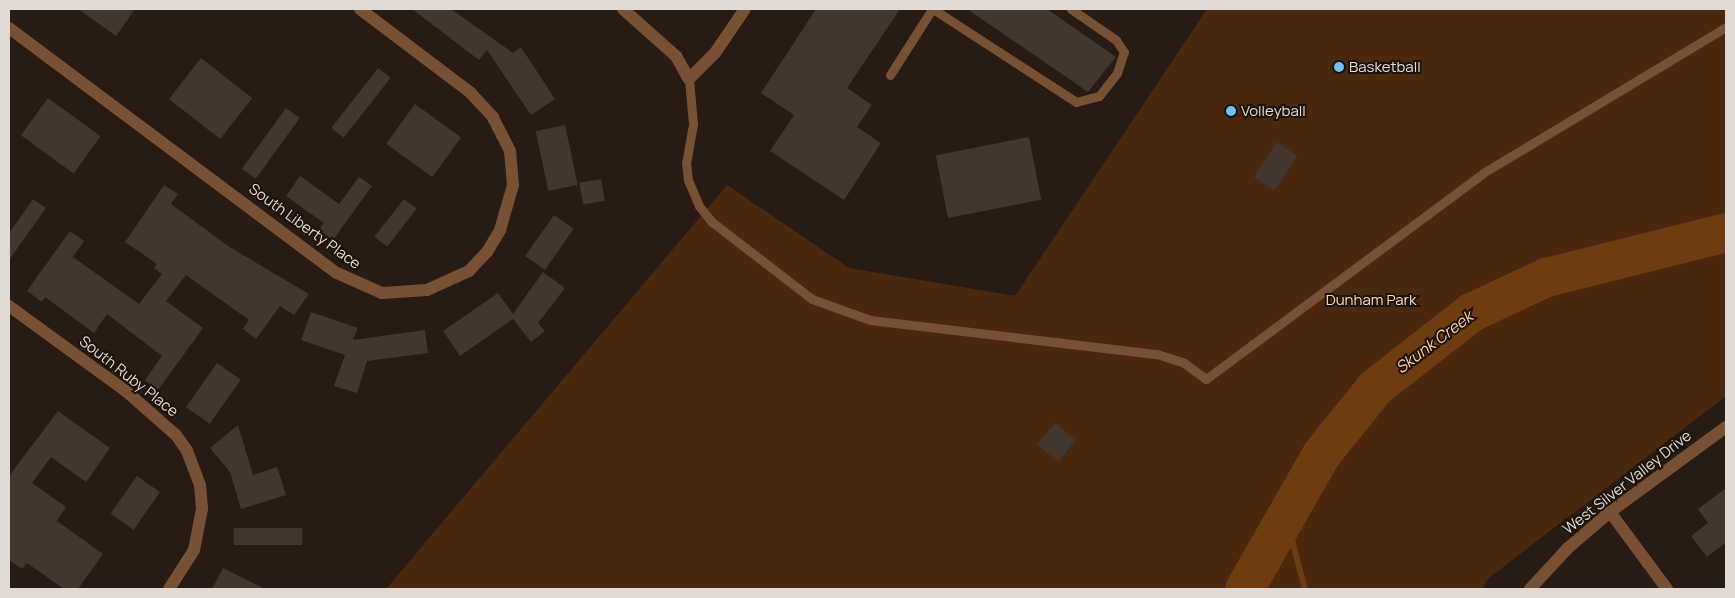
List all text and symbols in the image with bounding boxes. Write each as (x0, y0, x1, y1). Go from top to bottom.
place label: Basketball (1349, 58, 1421, 76)
marker: Basketball (1333, 61, 1345, 73)
place label: Volleyball (1241, 102, 1306, 120)
marker: Volleyball (1225, 105, 1237, 117)
street label: South Liberty Place (246, 179, 364, 273)
park label: Dunham Park (1326, 291, 1416, 309)
water label: Skunk Creek (1392, 307, 1476, 377)
street label: South Ruby Place (76, 332, 182, 420)
street label: West Silver Valley Drive (1559, 426, 1695, 538)

